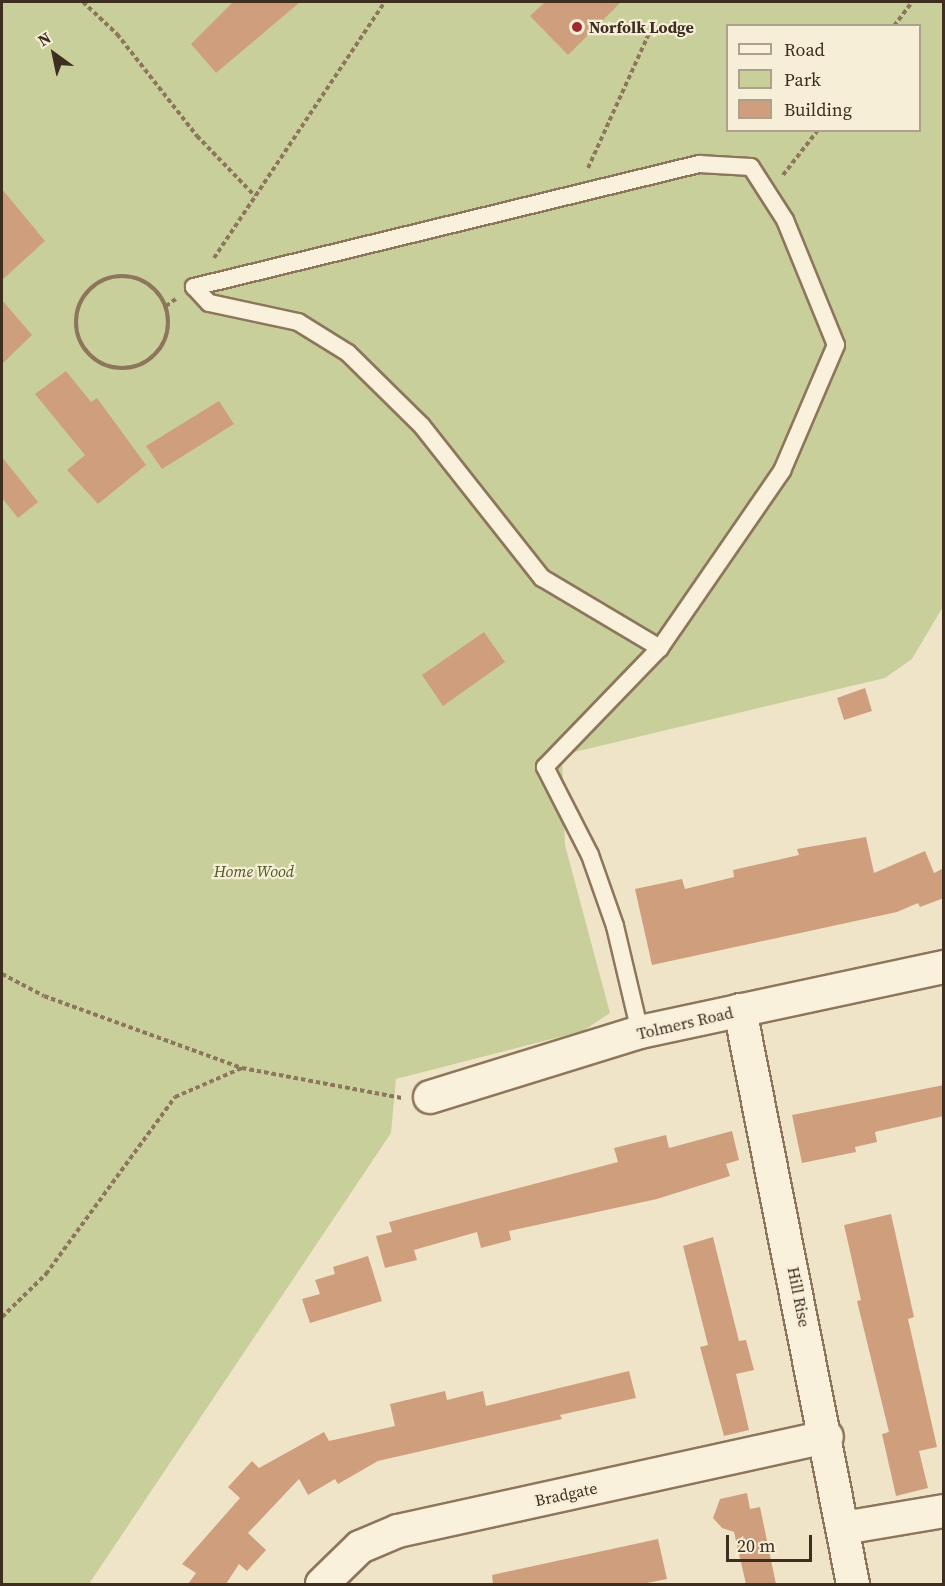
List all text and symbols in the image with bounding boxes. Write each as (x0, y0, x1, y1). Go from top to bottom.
place label: Norfolk Lodge (589, 17, 694, 37)
marker: Norfolk Lodge (570, 20, 584, 34)
north arrow (24, 24, 84, 84)
legend (726, 24, 921, 132)
text: N (33, 27, 55, 51)
text: Road (784, 37, 825, 62)
text: Park (784, 67, 821, 92)
text: Building (784, 97, 852, 122)
park label: Home Wood (214, 861, 294, 881)
street label: Tolmers Road (635, 1003, 735, 1043)
street label: Hill Rise (784, 1265, 814, 1329)
street label: Bradgate (533, 1478, 599, 1510)
scale bar (729, 1523, 814, 1561)
text: 20 m (737, 1533, 775, 1558)

